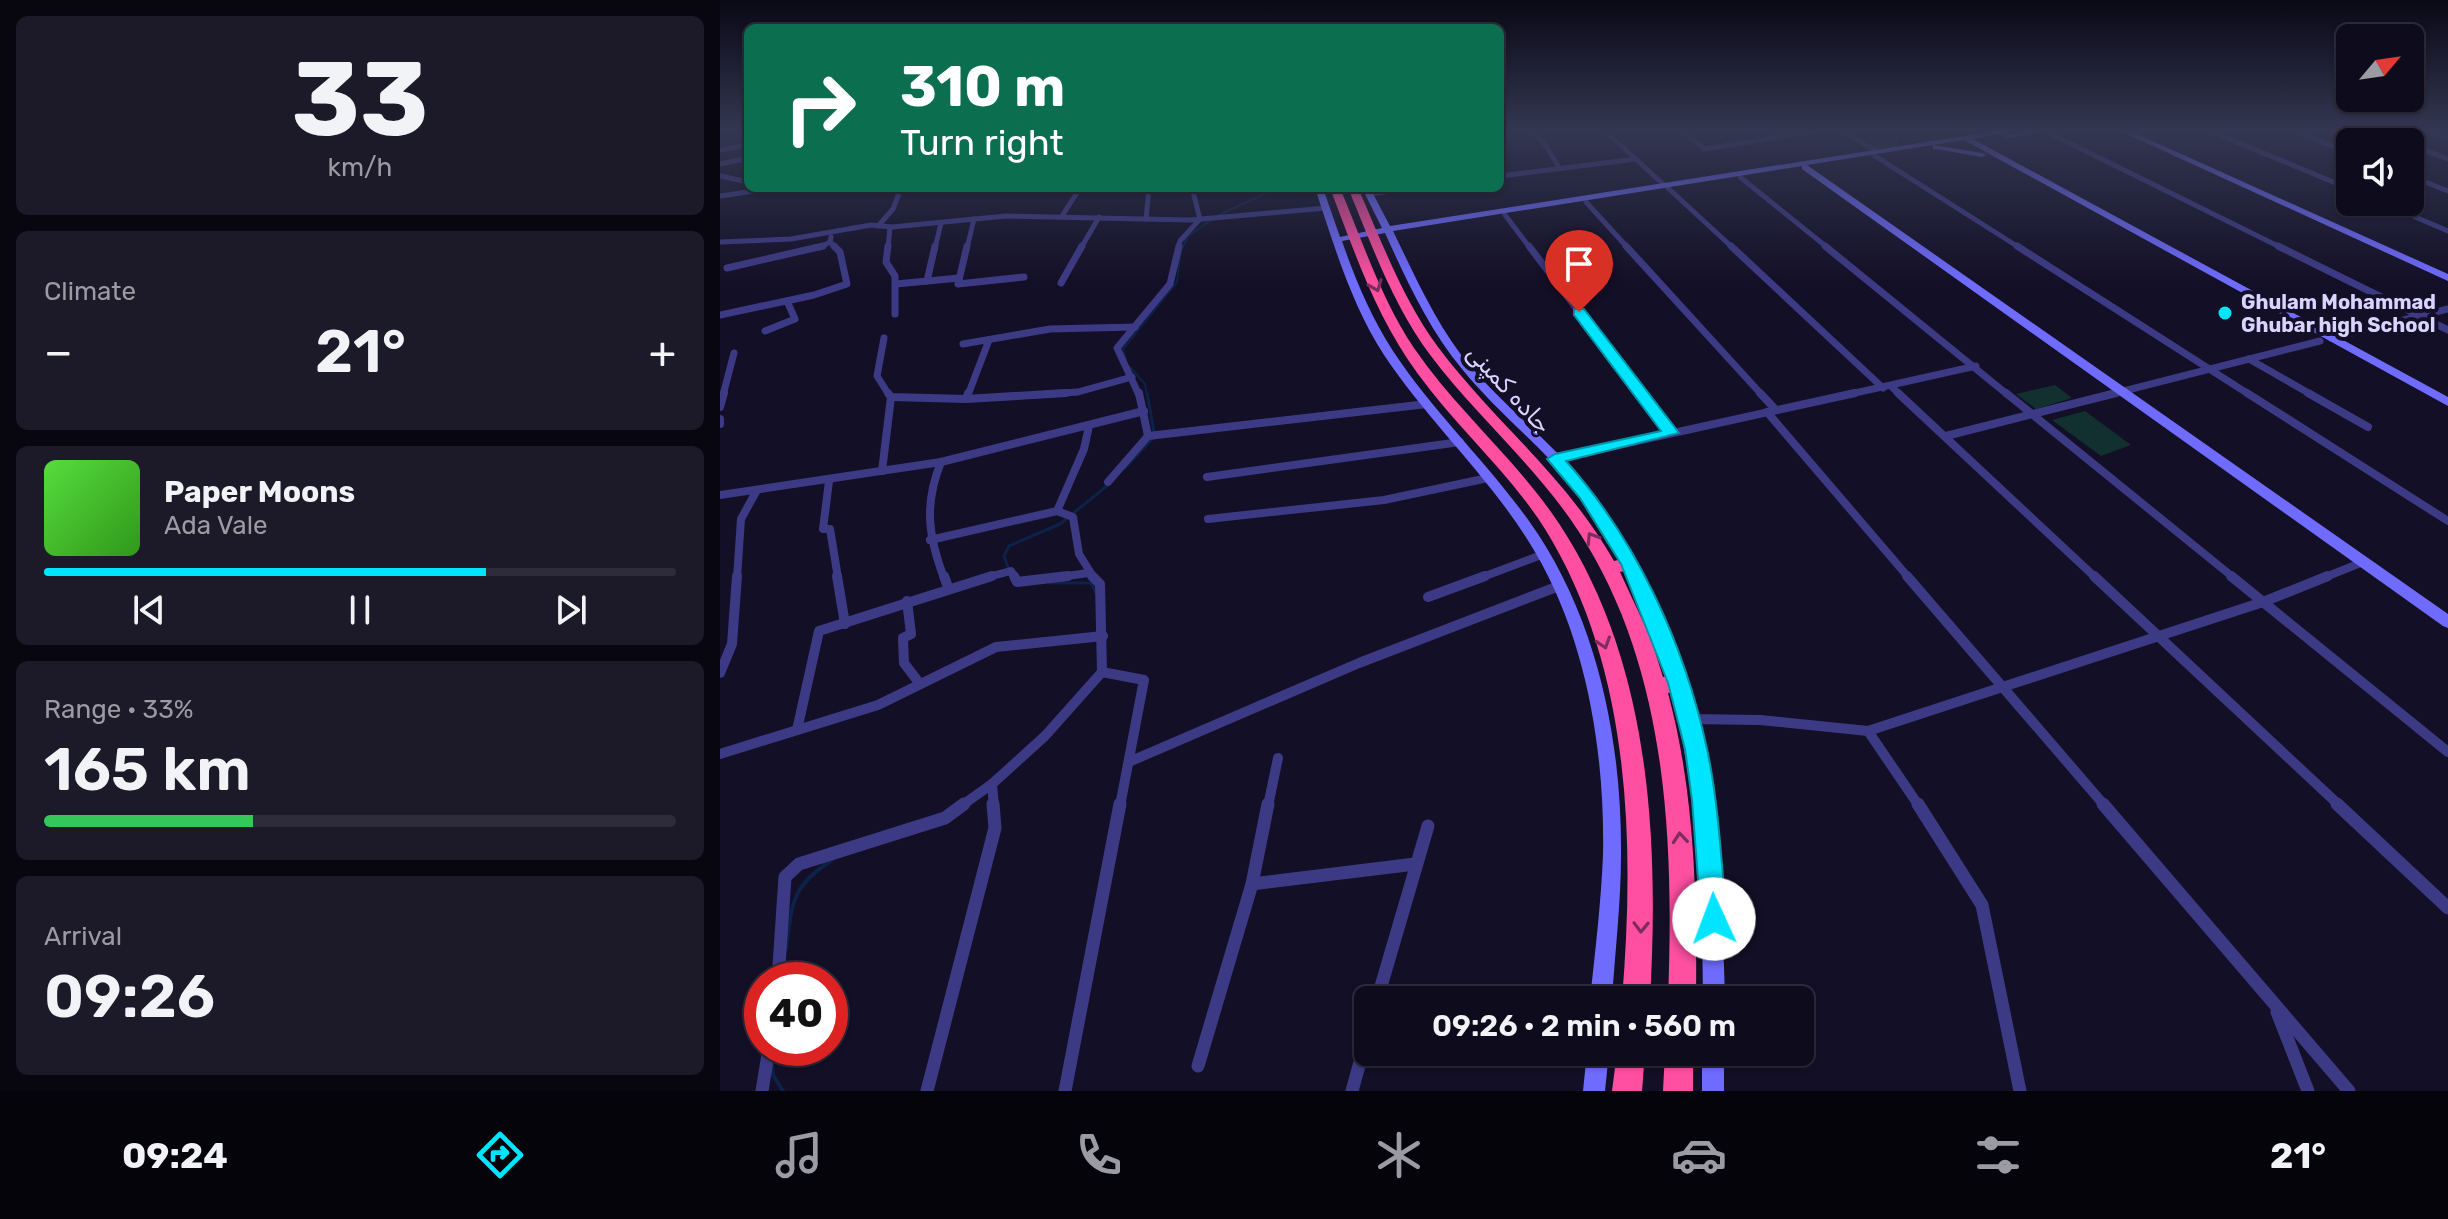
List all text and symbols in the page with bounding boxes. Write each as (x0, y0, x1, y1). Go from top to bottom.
north arrow (2336, 24, 2424, 112)
map controls (2336, 24, 2424, 216)
text: 33 (291, 38, 429, 161)
text: 310 m (900, 54, 1065, 120)
icon: right (768, 56, 872, 160)
text: Turn right (900, 121, 1064, 164)
button: sound (2336, 128, 2424, 216)
text: km/h (328, 152, 392, 183)
pin (1545, 230, 1613, 312)
icon: arrive (1557, 242, 1601, 286)
text: Climate (44, 276, 136, 307)
one-way arrow (1366, 278, 1383, 292)
place label: Ghulam Mohammad Ghubar high School (2241, 290, 2436, 337)
marker: Ghulam Mohammad Ghubar high School (2216, 304, 2234, 322)
text: 21° (315, 316, 406, 387)
text: − (44, 326, 73, 378)
text: + (649, 326, 676, 378)
street label: جاده کمپنی (1459, 339, 1557, 441)
text: Paper Moons (164, 474, 355, 510)
text: Ada Vale (164, 510, 268, 541)
one-way arrow (1586, 532, 1602, 547)
icon: previous (127, 588, 171, 632)
icon: pause (338, 588, 382, 632)
icon: next (549, 588, 593, 632)
one-way arrow (1595, 636, 1611, 649)
text: Range · 33% (44, 694, 194, 725)
text: 165 km (44, 734, 251, 805)
one-way arrow (1672, 831, 1689, 844)
position arrow (1672, 877, 1756, 961)
text: Arrival (44, 921, 122, 952)
one-way arrow (1633, 921, 1650, 934)
text: 09:26 (44, 961, 215, 1032)
speed limit sign: 40 (744, 962, 848, 1066)
text: 09:26 · 2 min · 560 m (1432, 1008, 1736, 1044)
icon: directions (472, 1127, 528, 1183)
icon: music (771, 1127, 827, 1183)
icon: phone (1071, 1127, 1127, 1183)
icon: climate (1371, 1127, 1427, 1183)
icon: car (1671, 1127, 1727, 1183)
icon: filters (1970, 1127, 2026, 1183)
text: 09:24 (122, 1134, 228, 1177)
text: 21° (2270, 1134, 2326, 1177)

